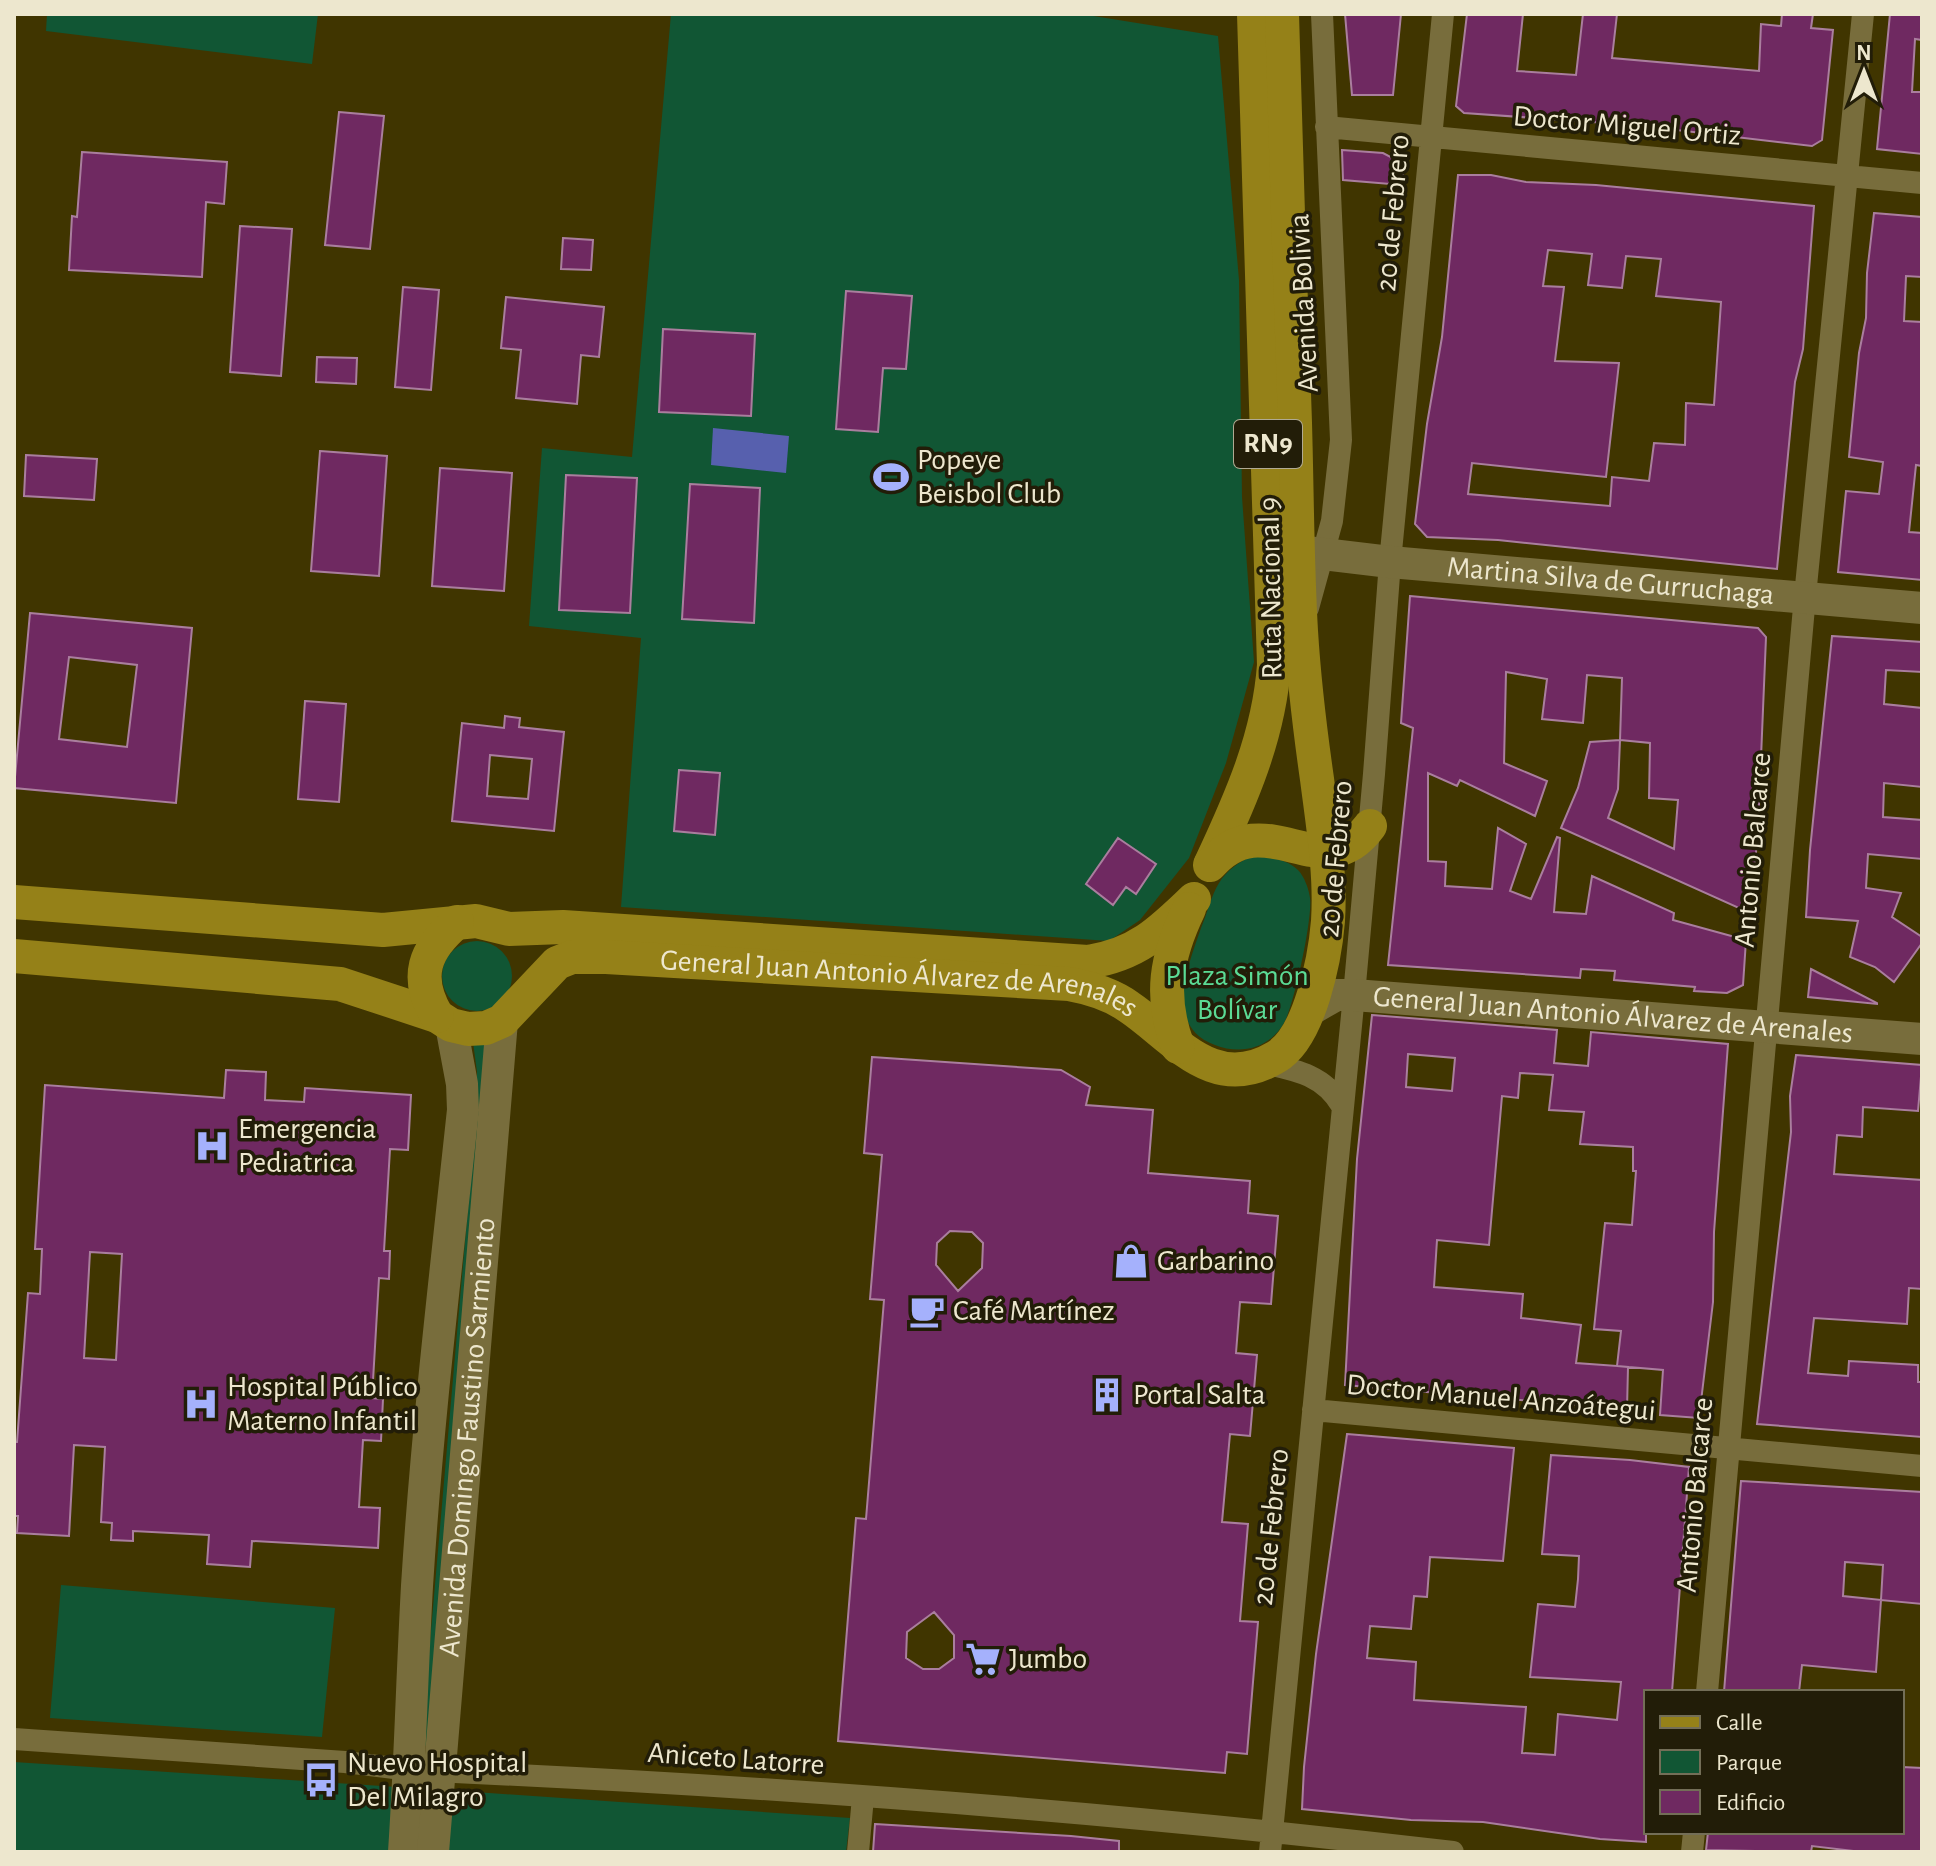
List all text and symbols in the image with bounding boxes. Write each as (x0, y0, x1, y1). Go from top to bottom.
north arrow (1824, 32, 1904, 112)
text: N (1856, 42, 1872, 64)
street label: Doctor Miguel Ortiz (1512, 101, 1742, 151)
street label: 20 de Febrero (1371, 133, 1415, 293)
street label: Avenida Bolivia (1284, 213, 1324, 393)
road number: RN9 (1234, 420, 1302, 468)
place label: Popeye Beisbol Club (917, 445, 1061, 509)
sports icon: Popeye Beisbol Club (872, 458, 910, 496)
street label: Ruta Nacional 9 (1254, 497, 1288, 679)
street label: Martina Silva de Gurruchaga (1446, 552, 1775, 610)
street label: Antonio Balcarce (1730, 751, 1776, 949)
street label: 20 de Febrero (1314, 779, 1358, 939)
street label: General Juan Antonio Álvarez de Arenales (659, 945, 1143, 1023)
park label: Plaza Simón Bolívar (1165, 961, 1309, 1025)
street label: General Juan Antonio Álvarez de Arenales (1372, 982, 1854, 1049)
place label: Emergencia Pediatrica (238, 1114, 376, 1178)
hospital icon: Emergencia Pediatrica (193, 1127, 231, 1165)
street label: Avenida Domingo Faustino Sarmiento (434, 1217, 501, 1658)
shop icon: Garbarino (1112, 1242, 1150, 1280)
place label: Garbarino (1157, 1246, 1274, 1276)
cafe icon: Café Martínez (908, 1292, 946, 1330)
place label: Café Martínez (953, 1296, 1115, 1326)
street label: Doctor Manuel Anzoátegui (1345, 1370, 1657, 1426)
place label: Hospital Público Materno Infantil (227, 1372, 418, 1436)
building icon: Portal Salta (1088, 1376, 1126, 1414)
place label: Portal Salta (1133, 1380, 1266, 1410)
hospital icon: Hospital Público Materno Infantil (182, 1385, 220, 1423)
street label: Antonio Balcarce (1672, 1396, 1718, 1594)
street label: 20 de Febrero (1248, 1447, 1294, 1607)
supermarket icon: Jumbo (964, 1640, 1002, 1678)
place label: Jumbo (1009, 1644, 1087, 1674)
legend (1644, 1690, 1904, 1834)
text: Calle (1716, 1711, 1763, 1735)
street label: Aniceto Latorre (647, 1738, 825, 1780)
place label: Nuevo Hospital Del Milagro (347, 1748, 527, 1812)
text: Parque (1716, 1751, 1782, 1775)
bus stop icon: Nuevo Hospital Del Milagro (302, 1761, 340, 1799)
text: Edificio (1716, 1791, 1785, 1815)

